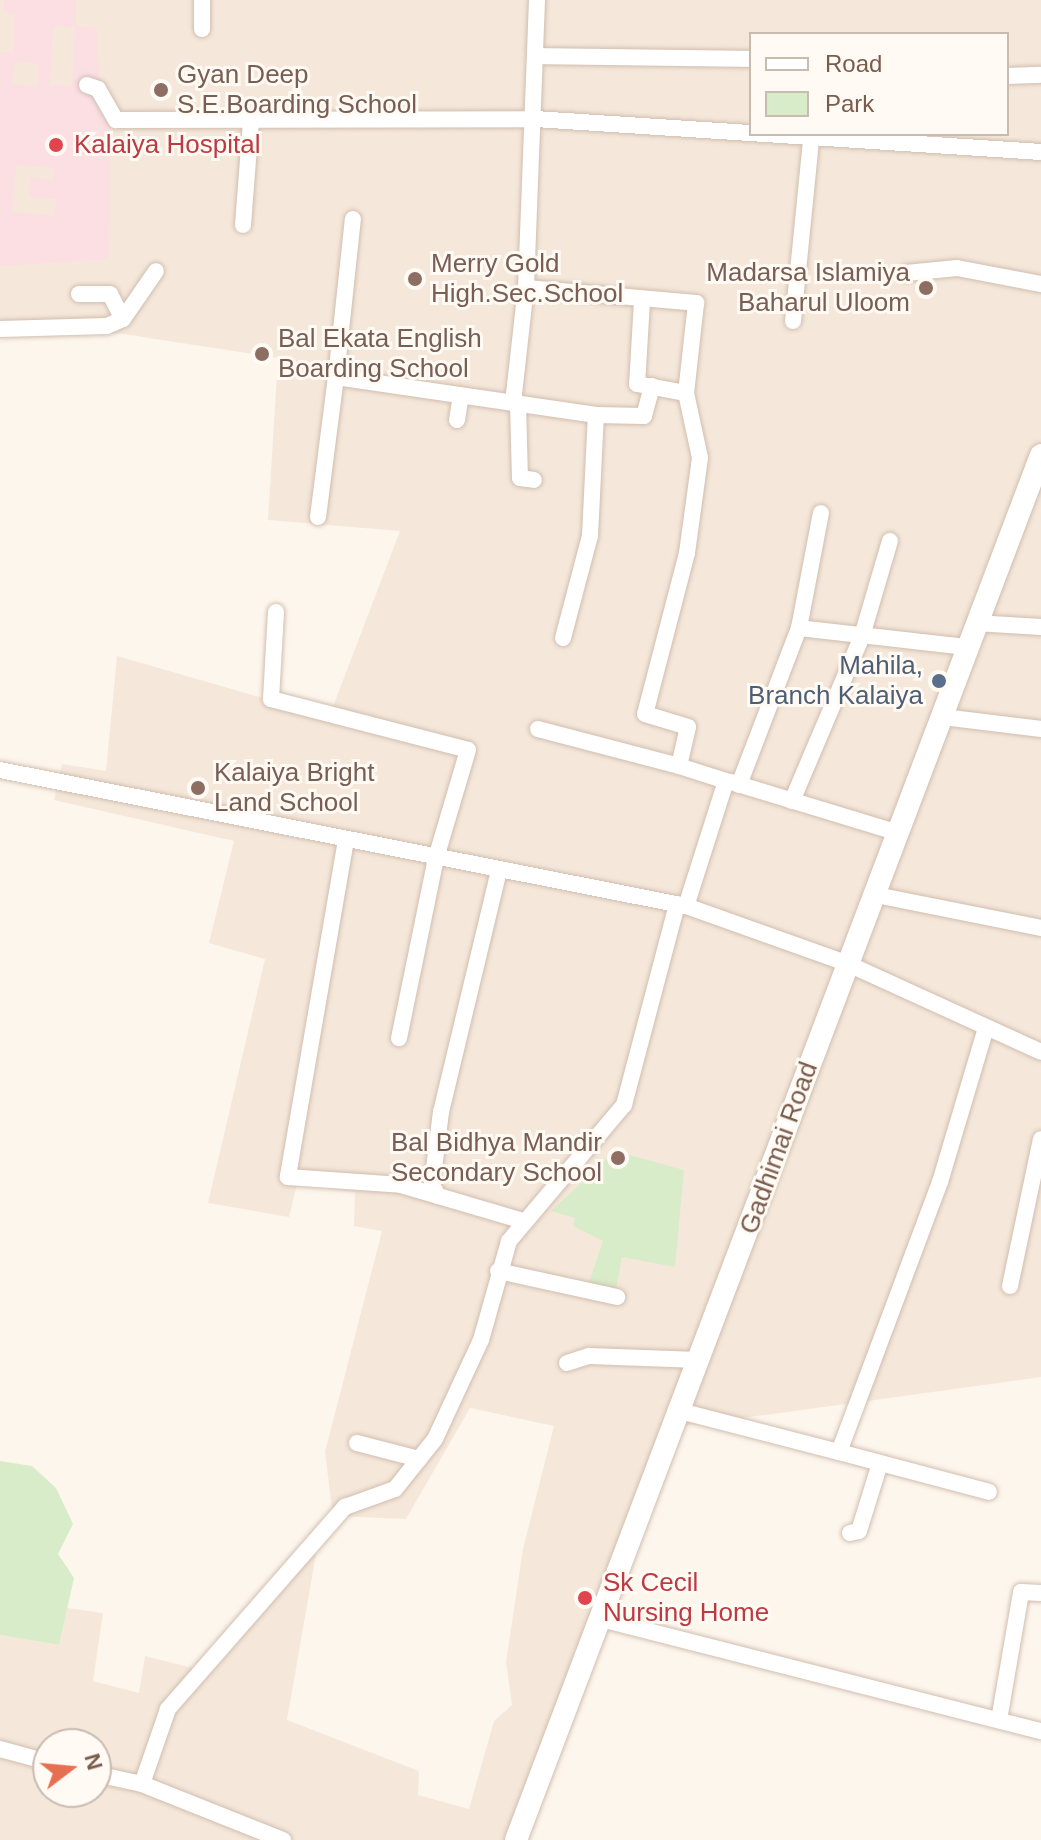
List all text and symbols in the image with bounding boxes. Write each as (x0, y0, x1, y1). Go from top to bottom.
legend (749, 32, 1009, 136)
text: Road (825, 50, 882, 77)
place label: Gyan Deep S.E.Boarding School (177, 59, 417, 120)
marker: Gyan Deep S.E.Boarding School (152, 81, 170, 99)
text: Park (825, 90, 874, 117)
place label: Kalaiya Hospital (74, 129, 260, 161)
marker: Kalaiya Hospital (45, 134, 67, 156)
place label: Merry Gold High.Sec.School (431, 248, 623, 310)
place label: Madarsa Islamiya Baharul Uloom (706, 257, 910, 318)
marker: Merry Gold High.Sec.School (406, 270, 424, 288)
marker: Madarsa Islamiya Baharul Uloom (917, 279, 935, 297)
place label: Bal Ekata English Boarding School (278, 323, 482, 384)
marker: Bal Ekata English Boarding School (253, 345, 271, 363)
place label: Mahila, Branch Kalaiya (748, 650, 923, 712)
marker: Mahila, Branch Kalaiya (930, 672, 948, 690)
place label: Kalaiya Bright Land School (214, 757, 374, 818)
marker: Kalaiya Bright Land School (189, 779, 207, 797)
street label: Gadhimai Road (733, 1058, 825, 1238)
place label: Bal Bidhya Mandir Secondary School (391, 1127, 602, 1188)
marker: Bal Bidhya Mandir Secondary School (609, 1149, 627, 1167)
place label: Sk Cecil Nursing Home (603, 1567, 769, 1628)
marker: Sk Cecil Nursing Home (574, 1587, 596, 1609)
north arrow (32, 1728, 112, 1808)
text: N (79, 1751, 108, 1773)

